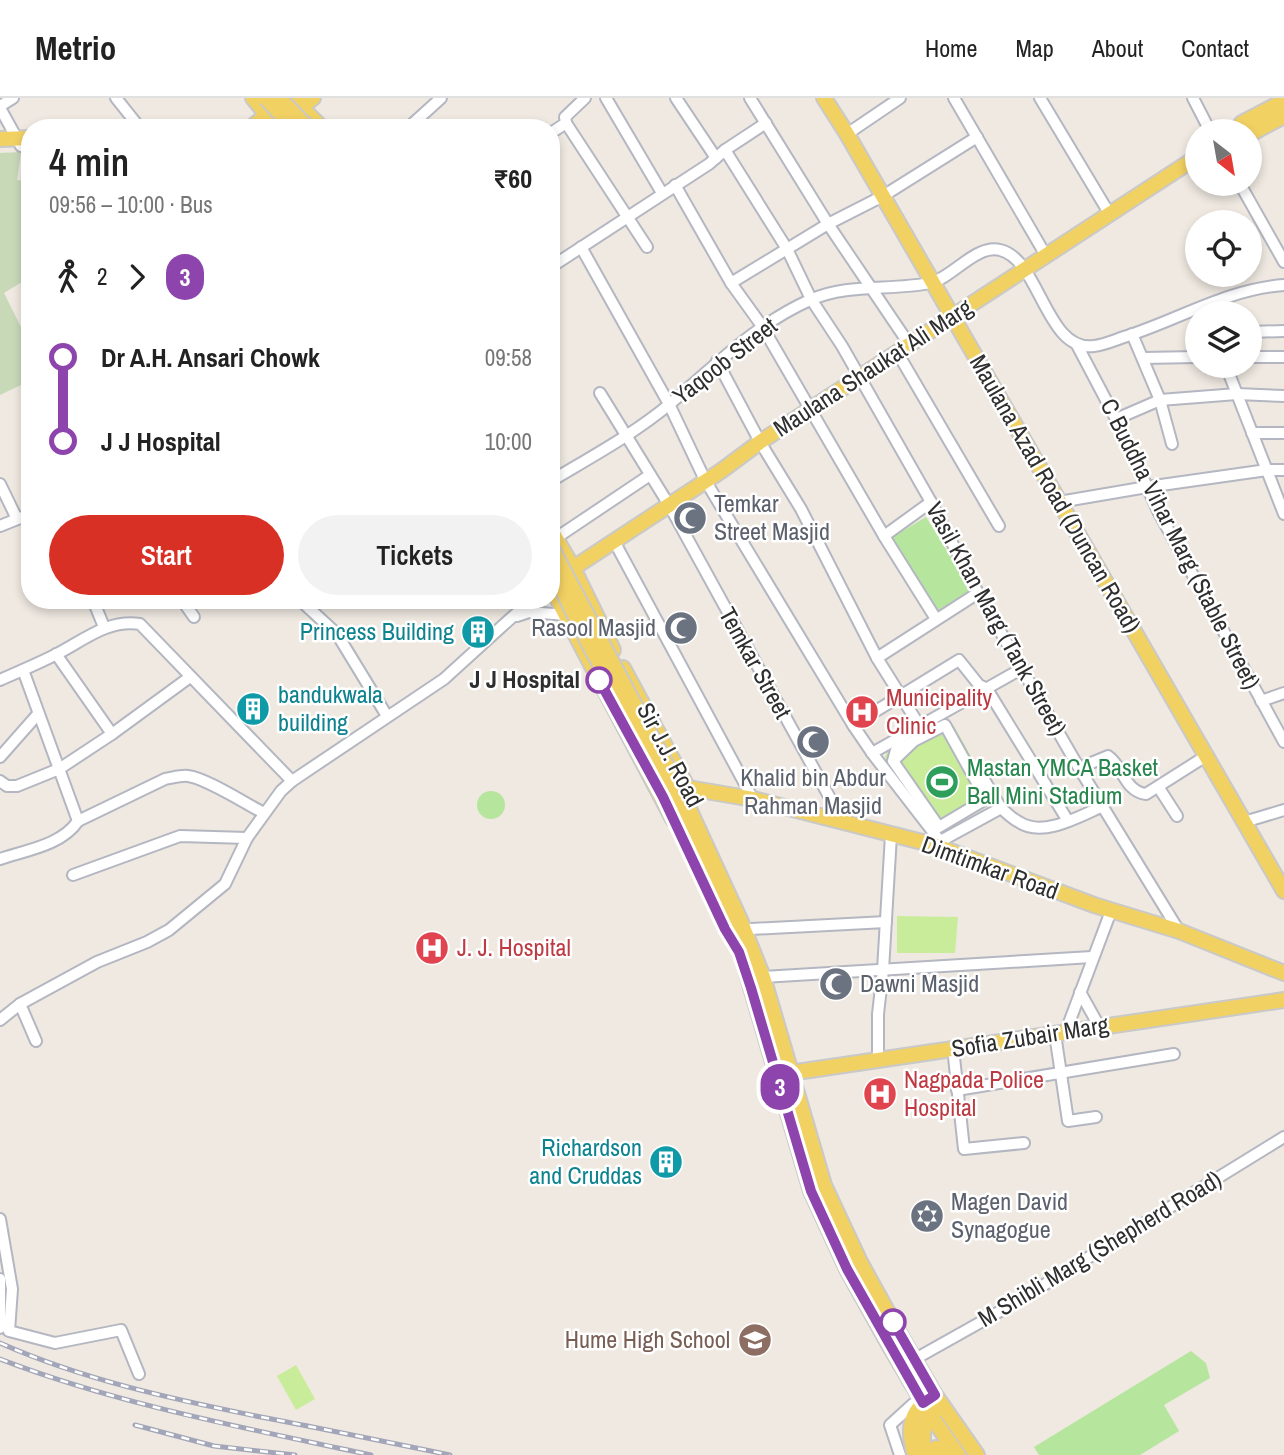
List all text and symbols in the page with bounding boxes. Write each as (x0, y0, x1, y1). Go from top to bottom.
text: Metrio (35, 26, 116, 70)
text: Home (925, 32, 977, 64)
text: Map (1015, 32, 1054, 64)
text: About (1092, 32, 1143, 64)
text: Contact (1181, 32, 1249, 64)
north arrow (1185, 119, 1262, 196)
map controls (1185, 119, 1262, 378)
text: 4 min (49, 137, 129, 188)
text: ₹60 (493, 161, 532, 196)
text: 09:56 – 10:00 · Bus (49, 189, 213, 220)
button: locate (1185, 210, 1262, 287)
icon: walk (49, 258, 87, 296)
icon: forward (118, 258, 156, 296)
text: 2 (97, 261, 108, 292)
text: 3 (180, 261, 190, 293)
street label: Maulana Shaukat Ali Marg (767, 291, 978, 443)
button: layers (1185, 301, 1262, 378)
street label: Yaqoob Street (666, 309, 784, 411)
text: Dr A.H. Ansari Chowk (101, 340, 320, 375)
text: 09:58 (485, 342, 532, 373)
street label: Maulana Azad Road (Duncan Road) (963, 349, 1149, 638)
street label: C Buddha Vihar Marg (Stable Street) (1093, 393, 1268, 694)
text: J J Hospital (101, 424, 221, 459)
text: 10:00 (485, 426, 532, 457)
place label: Temkar Street Masjid (714, 487, 830, 547)
street label: Vasil Khan Marg (Tank Street) (919, 496, 1075, 741)
mosque icon: Temkar Street Masjid (671, 499, 709, 537)
button: Start (49, 515, 284, 595)
button: Tickets (298, 515, 532, 595)
street label: Temkar Street (712, 601, 800, 724)
mosque icon: Rasool Masjid (662, 609, 700, 647)
place label: Rasool Masjid (531, 611, 656, 643)
building icon: Princess Building (459, 613, 497, 651)
place label: Princess Building (300, 615, 454, 647)
place label: J J Hospital (470, 663, 580, 695)
marker: J J Hospital (586, 667, 612, 693)
place label: bandukwala building (278, 678, 383, 738)
place label: Municipality Clinic (886, 681, 992, 741)
building icon: bandukwala building (234, 690, 272, 728)
hospital icon: Municipality Clinic (843, 693, 881, 731)
street label: Sir J.J. Road (630, 697, 712, 812)
mosque icon: Khalid bin Abdur Rahman Masjid (794, 723, 832, 761)
place label: Mastan YMCA Basket Ball Mini Stadium (967, 751, 1159, 811)
place label: Khalid bin Abdur Rahman Masjid (740, 761, 886, 821)
sports icon: Mastan YMCA Basket Ball Mini Stadium (923, 763, 961, 801)
street label: Dimtimkar Road (918, 828, 1063, 907)
hospital icon: J. J. Hospital (413, 929, 451, 967)
place label: J. J. Hospital (457, 931, 571, 963)
mosque icon: Dawni Masjid (817, 965, 855, 1003)
place label: Dawni Masjid (860, 967, 979, 999)
street label: Sofia Zubair Marg (949, 1008, 1111, 1064)
place label: Nagpada Police Hospital (904, 1063, 1044, 1123)
line badge: 3 (757, 1064, 803, 1110)
text: 3 (775, 1071, 785, 1103)
hospital icon: Nagpada Police Hospital (861, 1075, 899, 1113)
place label: Richardson and Cruddas (529, 1131, 642, 1191)
building icon: Richardson and Cruddas (647, 1143, 685, 1181)
street label: M Shibli Marg (Shepherd Road) (972, 1163, 1227, 1334)
place label: Magen David Synagogue (951, 1185, 1068, 1245)
synagogue icon: Magen David Synagogue (908, 1197, 946, 1235)
unlabelled marker (880, 1309, 906, 1335)
school or university icon: Hume High School (736, 1321, 774, 1359)
place label: Hume High School (565, 1323, 730, 1355)

